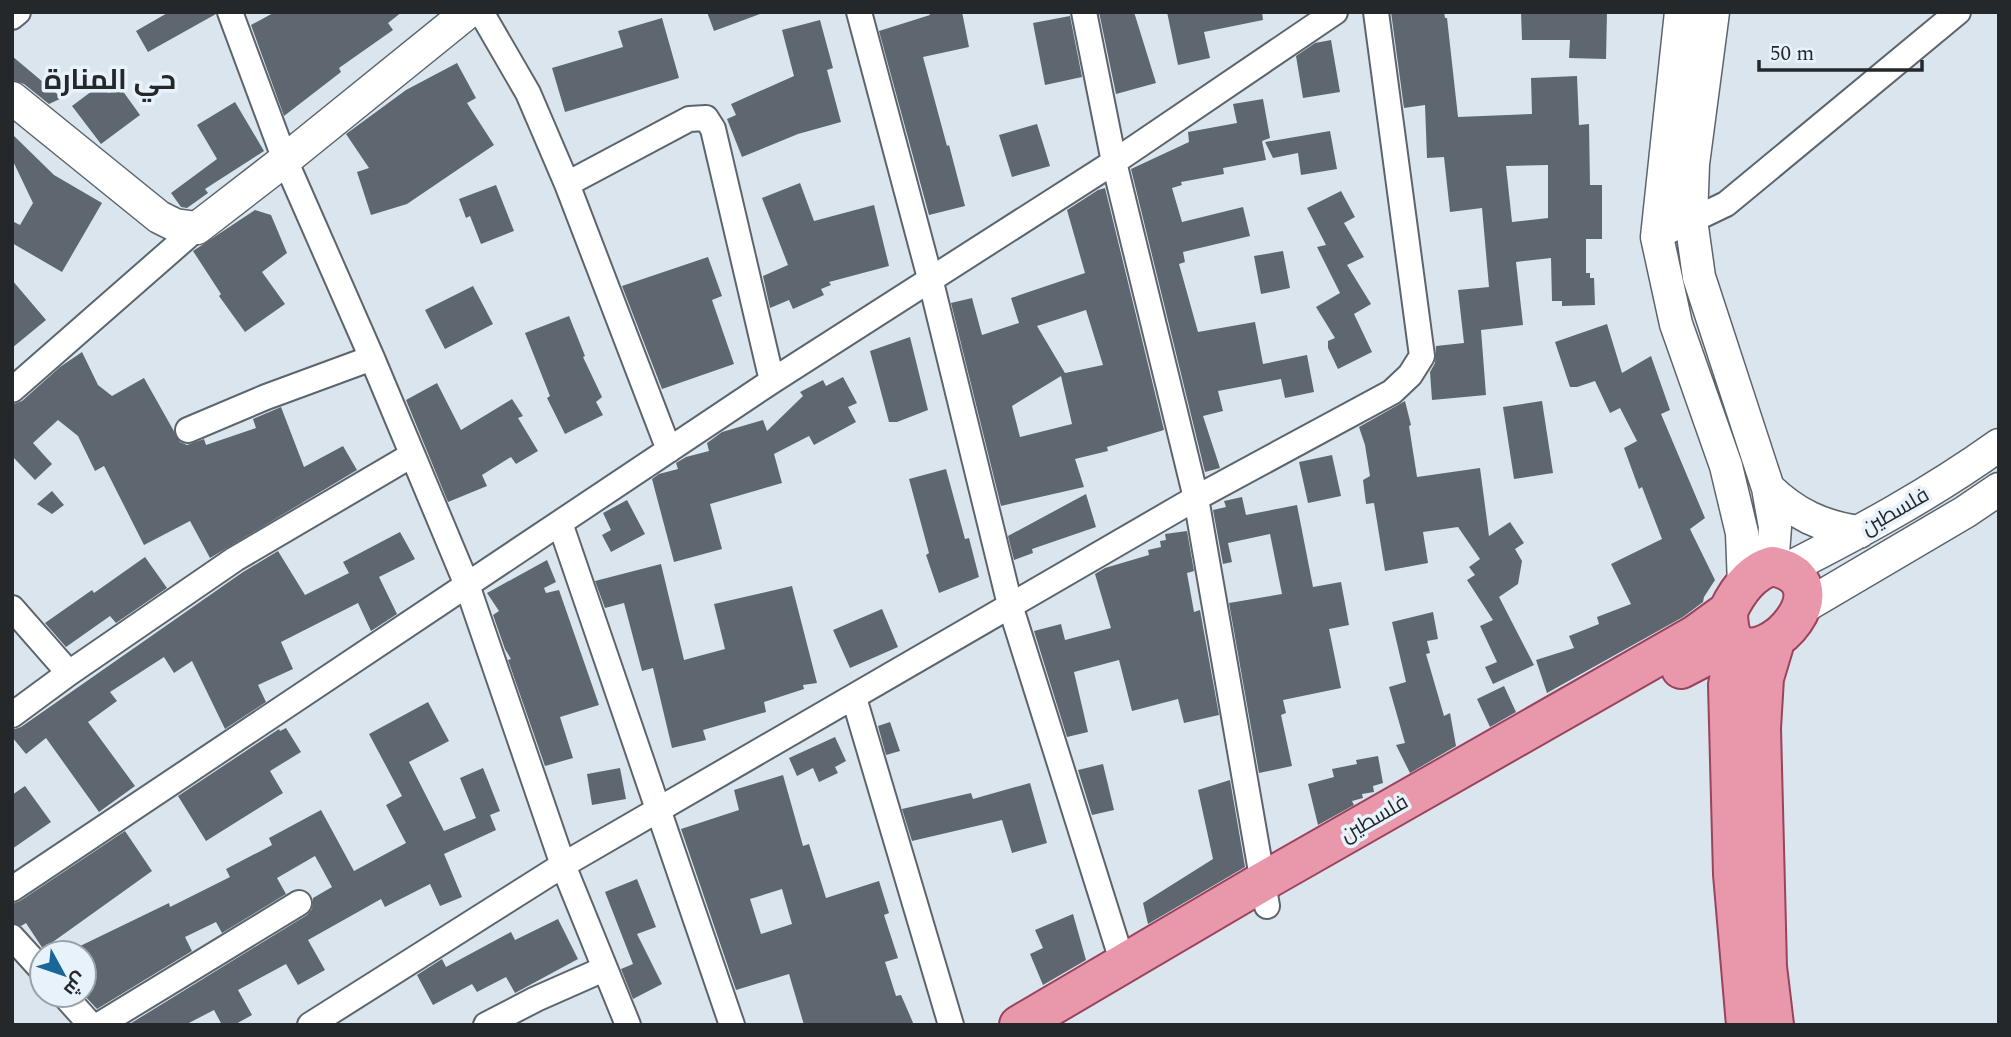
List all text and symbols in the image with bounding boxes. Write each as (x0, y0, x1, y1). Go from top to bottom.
scale bar (1759, 28, 1922, 72)
text: 50 m (1770, 38, 1814, 70)
district label: حي المنارة (44, 59, 176, 102)
street label: فلسطين (1856, 480, 1935, 544)
street label: فلسطين (1335, 787, 1414, 851)
north arrow (28, 939, 98, 1009)
text: ش (56, 965, 94, 1003)

